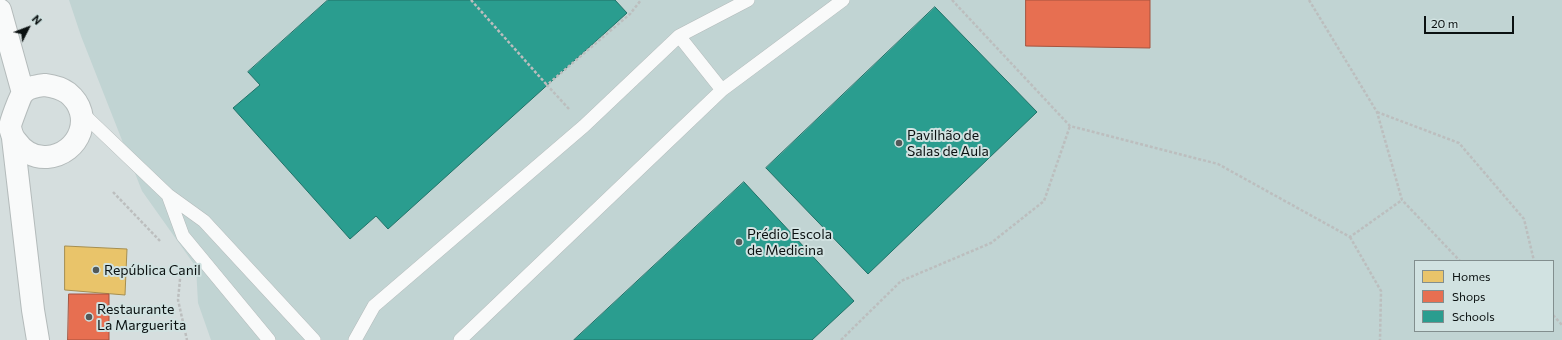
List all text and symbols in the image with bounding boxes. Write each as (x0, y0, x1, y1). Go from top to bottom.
north arrow (8, 8, 48, 48)
scale bar (1426, 8, 1516, 34)
text: N (30, 12, 45, 27)
text: 20 m (1431, 16, 1458, 30)
place label: Pavilhão de Salas de Aula (907, 127, 989, 160)
marker: Pavilhão de Salas de Aula (894, 138, 904, 148)
place label: Prédio Escola de Medicina (747, 226, 832, 258)
marker: Prédio Escola de Medicina (734, 237, 744, 247)
legend (1414, 260, 1554, 332)
place label: República Canil (104, 262, 201, 278)
marker: República Canil (91, 265, 101, 275)
text: Homes (1452, 269, 1490, 283)
text: Shops (1452, 289, 1486, 303)
place label: Restaurante La Marguerita (97, 301, 186, 334)
text: Schools (1452, 309, 1495, 323)
marker: Restaurante La Marguerita (84, 312, 94, 322)

